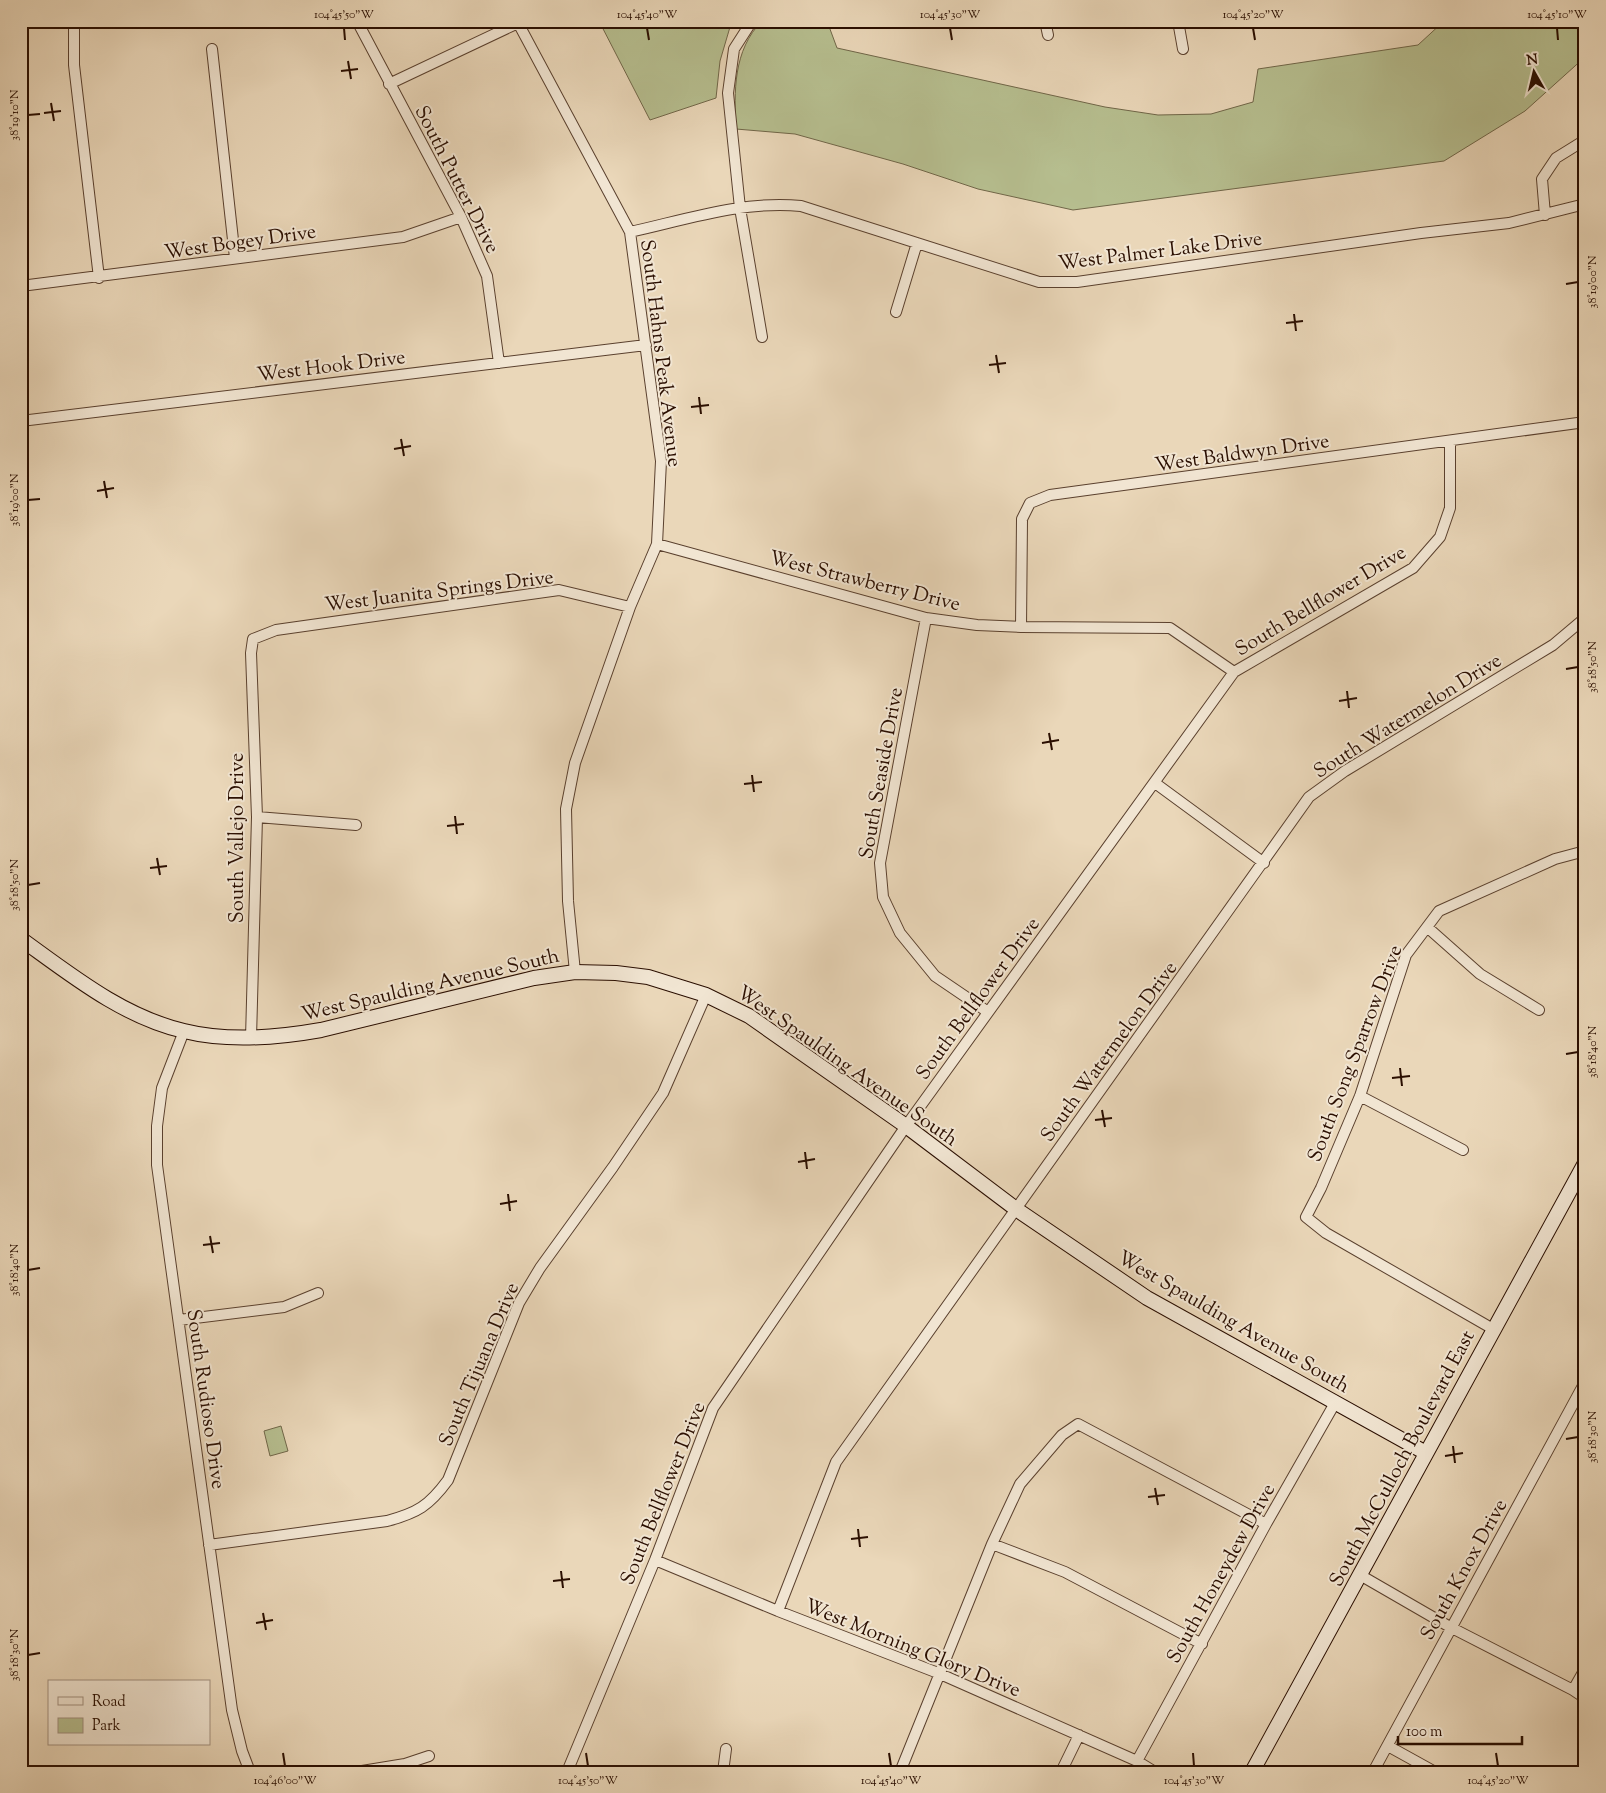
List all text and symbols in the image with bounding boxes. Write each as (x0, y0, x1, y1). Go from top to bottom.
text: 104°45'50"W (314, 6, 375, 24)
text: 104°45'40"W (617, 6, 678, 24)
text: 104°45'30"W (920, 6, 981, 24)
text: 104°45'20"W (1222, 6, 1284, 24)
text: 104°45'10"W (1527, 6, 1588, 24)
north arrow (1508, 48, 1558, 98)
text: N (1526, 50, 1539, 72)
text: 38°19'10"N (6, 89, 24, 141)
street label: South Putter Drive (406, 101, 506, 259)
street label: West Bogey Drive (163, 218, 318, 268)
street label: West Palmer Lake Drive (1057, 226, 1264, 279)
street label: South Hahns Peak Avenue (631, 238, 688, 469)
text: 38°19'00"N (1584, 255, 1602, 308)
street label: West Hook Drive (255, 344, 407, 391)
street label: West Baldwyn Drive (1153, 428, 1331, 481)
text: 38°19'00"N (6, 473, 24, 526)
street label: South Bellflower Drive (1230, 540, 1412, 665)
street label: West Strawberry Drive (766, 545, 963, 620)
street label: West Juanita Springs Drive (323, 564, 556, 621)
text: 38°18'50"N (1584, 641, 1602, 693)
street label: South Watermelon Drive (1309, 647, 1508, 787)
street label: South Seaside Drive (853, 685, 912, 862)
street label: South Vallejo Drive (224, 753, 253, 923)
text: 38°18'50"N (6, 859, 24, 911)
street label: South Bellflower Drive (910, 912, 1048, 1087)
street label: South Song Sparrow Drive (1302, 941, 1411, 1167)
street label: West Spaulding Avenue South (299, 943, 563, 1030)
street label: South Watermelon Drive (1035, 956, 1186, 1149)
street label: West Spaulding Avenue South (730, 979, 963, 1155)
text: 38°18'40"N (1584, 1025, 1602, 1078)
text: 38°18'40"N (6, 1243, 24, 1296)
street label: West Spaulding Avenue South (1111, 1245, 1355, 1402)
street label: South Tijuana Drive (433, 1278, 528, 1451)
street label: South Rudioso Drive (178, 1307, 232, 1491)
street label: South McCulloch Boulevard East (1323, 1326, 1483, 1592)
street label: South Bellflower Drive (614, 1398, 714, 1590)
text: 38°18'30"N (1584, 1410, 1602, 1463)
street label: South Honeydew Drive (1161, 1479, 1284, 1669)
street label: South Knox Drive (1414, 1494, 1516, 1646)
street label: West Morning Glory Drive (800, 1593, 1024, 1706)
text: 38°18'30"N (6, 1628, 24, 1681)
legend (48, 1680, 210, 1746)
text: Road (92, 1692, 126, 1713)
scale bar (1398, 1713, 1522, 1745)
text: Park (92, 1716, 121, 1737)
text: 100 m (1406, 1722, 1443, 1743)
text: 104°46'00"W (253, 1772, 317, 1790)
text: 104°45'50"W (558, 1772, 619, 1790)
text: 104°45'40"W (861, 1772, 922, 1790)
text: 104°45'30"W (1164, 1772, 1225, 1790)
text: 104°45'20"W (1467, 1772, 1529, 1790)

